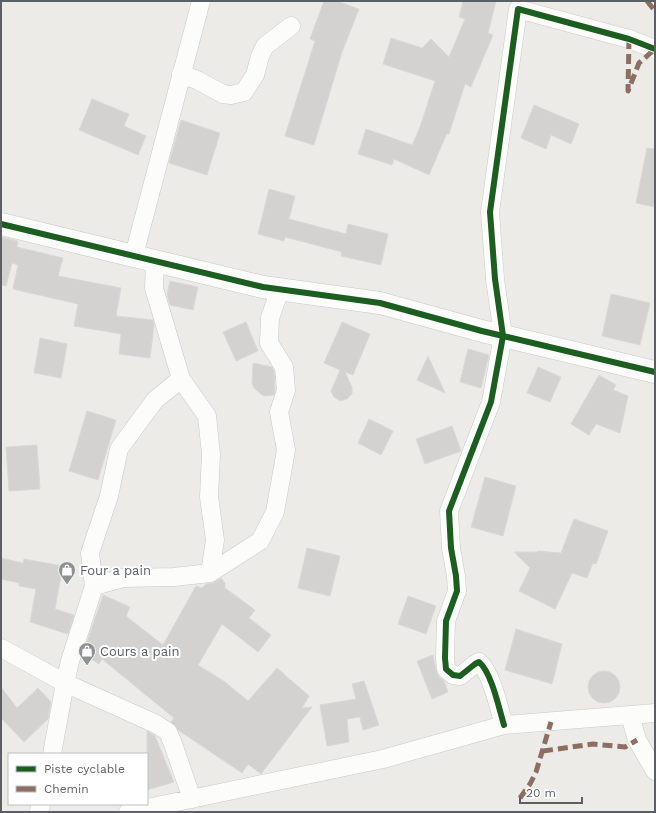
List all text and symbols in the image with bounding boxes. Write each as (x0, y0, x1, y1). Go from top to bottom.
shop icon: Four a pain (57, 560, 77, 585)
place label: Four a pain (80, 563, 151, 578)
shop icon: Cours a pain (77, 641, 97, 666)
place label: Cours a pain (100, 644, 180, 659)
legend (8, 753, 148, 805)
text: Piste cyclable (44, 762, 125, 776)
scale bar (520, 779, 582, 805)
text: Chemin (44, 782, 89, 796)
text: 20 m (526, 786, 556, 800)

